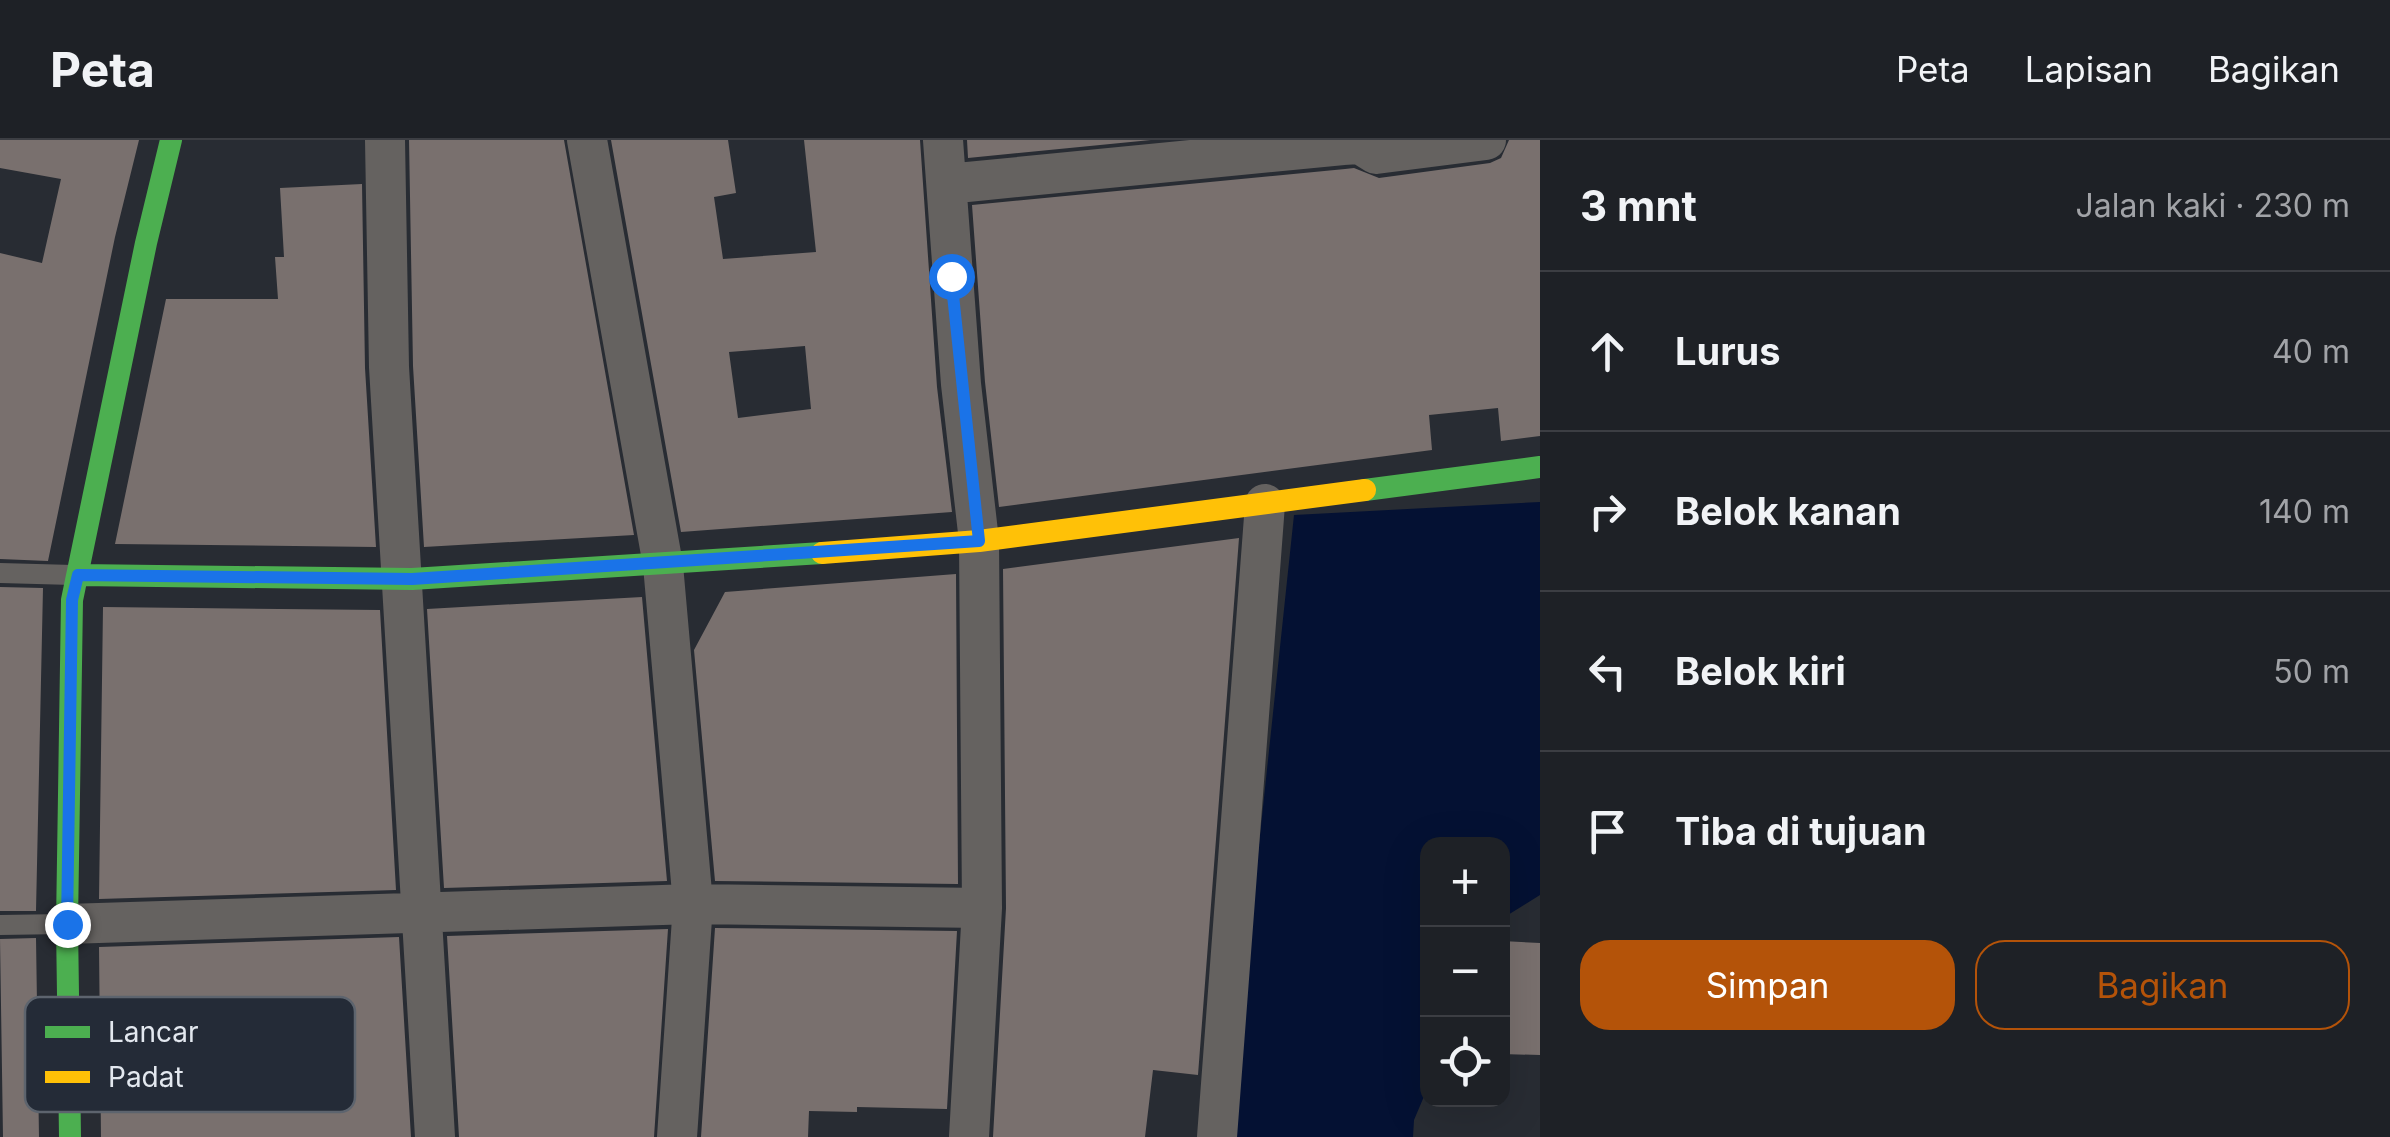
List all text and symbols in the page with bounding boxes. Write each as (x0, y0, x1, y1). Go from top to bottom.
text: Peta (50, 40, 155, 99)
text: Peta (1896, 48, 1970, 90)
text: Lapisan (2025, 48, 2153, 90)
text: Bagikan (2208, 48, 2340, 90)
text: 3 mnt (1580, 180, 1697, 231)
text: Jalan kaki · 230 m (2076, 186, 2350, 225)
route start (929, 254, 975, 300)
icon: ahead (1580, 324, 1635, 379)
text: Lurus (1675, 328, 1781, 374)
text: 40 m (2272, 332, 2350, 371)
icon: right (1580, 484, 1635, 539)
text: Belok kanan (1675, 488, 1901, 534)
text: 140 m (2259, 492, 2350, 531)
icon: left (1580, 644, 1635, 699)
text: Belok kiri (1675, 648, 1846, 694)
text: 50 m (2273, 652, 2350, 691)
icon: arrive (1580, 804, 1635, 859)
text: Tiba di tujuan (1675, 808, 1927, 854)
map controls (1420, 837, 1510, 1107)
button: + (1420, 837, 1510, 927)
route end (45, 902, 91, 948)
button: − (1420, 927, 1510, 1017)
button: Simpan (1580, 940, 1955, 1030)
button: Bagikan (1975, 940, 2350, 1030)
legend (25, 997, 355, 1112)
text: Lancar (108, 1015, 199, 1049)
button: locate (1420, 1017, 1510, 1107)
text: Padat (108, 1060, 184, 1094)

